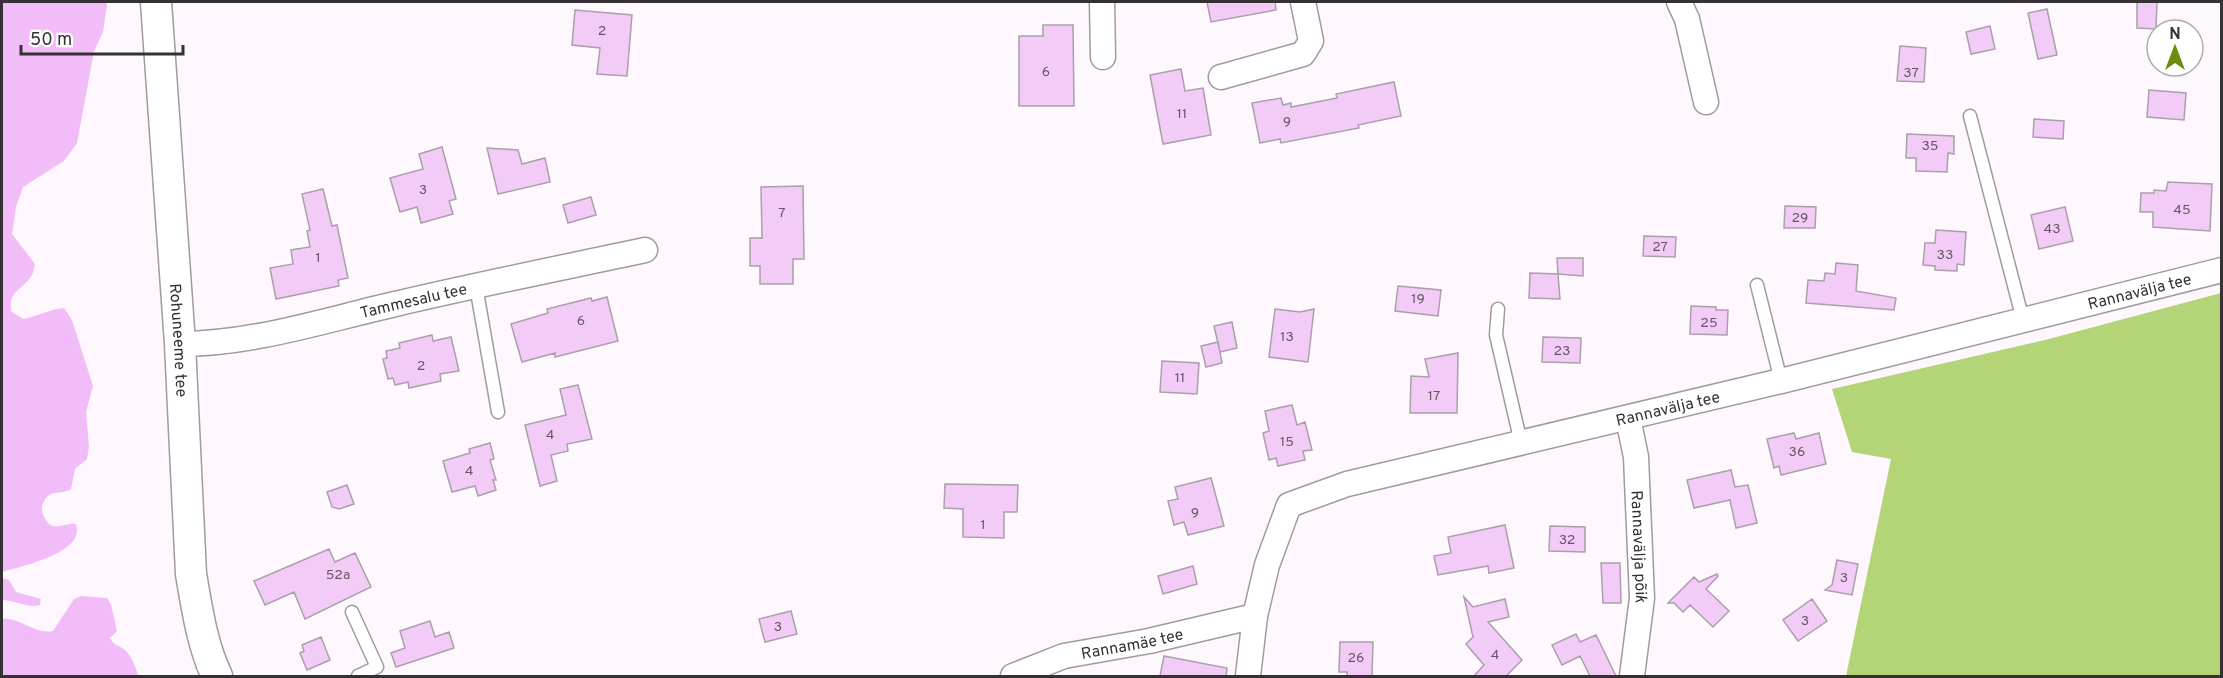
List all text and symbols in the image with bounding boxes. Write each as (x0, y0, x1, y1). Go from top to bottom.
scale bar (21, 18, 183, 56)
north arrow (2145, 18, 2205, 78)
house number: 2 (598, 23, 606, 40)
text: N (2169, 25, 2181, 45)
text: 50 m (30, 29, 72, 52)
house number: 6 (1042, 64, 1050, 81)
house number: 37 (1903, 65, 1919, 82)
house number: 11 (1177, 106, 1187, 123)
house number: 9 (1283, 114, 1291, 131)
house number: 35 (1921, 138, 1939, 155)
house number: 3 (419, 182, 427, 199)
house number: 45 (2173, 202, 2191, 219)
house number: 7 (778, 205, 786, 222)
house number: 29 (1792, 210, 1808, 227)
house number: 43 (2043, 221, 2061, 238)
house number: 27 (1652, 239, 1668, 256)
house number: 33 (1937, 247, 1953, 264)
house number: 1 (315, 250, 321, 267)
street label: Rannavälja tee (2086, 270, 2194, 315)
street label: Tammesalu tee (358, 280, 469, 324)
street label: Rohuneeme tee (164, 283, 191, 398)
house number: 19 (1411, 291, 1425, 308)
house number: 6 (577, 313, 585, 330)
house number: 25 (1700, 315, 1718, 332)
house number: 13 (1280, 329, 1294, 346)
house number: 23 (1554, 343, 1571, 360)
house number: 2 (417, 358, 425, 375)
house number: 11 (1175, 370, 1185, 387)
house number: 17 (1428, 388, 1440, 405)
street label: Rannavälja tee (1614, 388, 1722, 432)
house number: 4 (546, 427, 554, 444)
house number: 15 (1280, 434, 1294, 451)
house number: 36 (1789, 444, 1805, 461)
house number: 4 (465, 463, 473, 480)
street label: Rannavälja põik (1625, 490, 1650, 605)
house number: 9 (1191, 505, 1199, 522)
house number: 1 (980, 517, 986, 534)
house number: 32 (1559, 532, 1575, 549)
house number: 52a (326, 567, 350, 584)
house number: 3 (1840, 570, 1848, 587)
house number: 3 (1801, 613, 1809, 630)
house number: 3 (774, 619, 782, 636)
street label: Rannamäe tee (1080, 625, 1186, 665)
house number: 4 (1491, 647, 1499, 664)
house number: 26 (1348, 650, 1364, 667)

